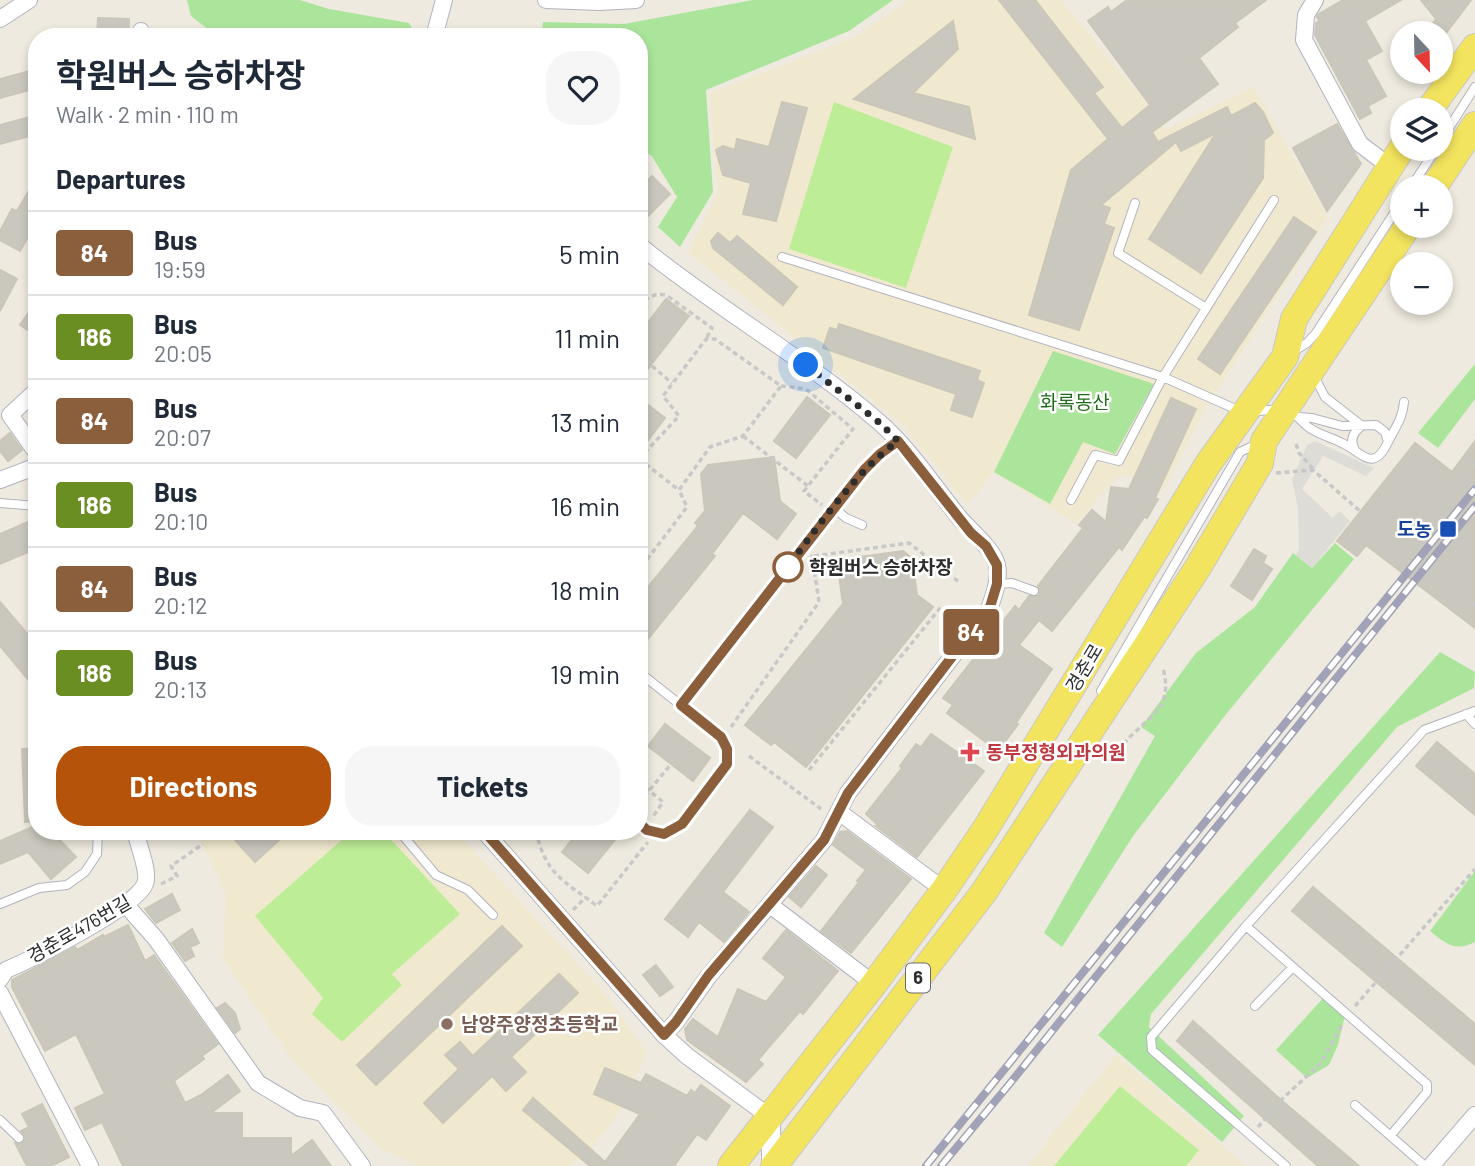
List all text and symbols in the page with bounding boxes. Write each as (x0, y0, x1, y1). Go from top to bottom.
north arrow (1390, 21, 1452, 84)
map controls (1390, 21, 1453, 315)
button: heart (546, 51, 620, 125)
text: 학원버스 승하차장 (56, 54, 305, 94)
button: layers (1390, 98, 1453, 161)
text: Walk · 2 min · 110 m (56, 100, 239, 128)
text: Departures (56, 163, 186, 194)
button: + (1390, 175, 1453, 238)
text: Bus (154, 224, 197, 255)
text: 84 (81, 238, 108, 267)
text: 5 min (559, 238, 620, 269)
button: − (1390, 252, 1453, 315)
text: 19:59 (154, 255, 206, 283)
text: Bus (154, 308, 197, 339)
text: 186 (77, 322, 112, 351)
text: 11 min (554, 322, 620, 353)
text: 20:05 (154, 339, 212, 367)
your location (788, 347, 823, 382)
park label: 화록동산 (1040, 390, 1110, 413)
text: Bus (154, 392, 197, 423)
text: 84 (81, 406, 108, 435)
text: 13 min (550, 406, 620, 437)
text: 20:07 (154, 423, 211, 451)
text: Bus (154, 476, 197, 507)
text: 186 (77, 490, 112, 519)
text: 16 min (550, 490, 620, 521)
text: 20:10 (154, 507, 208, 535)
place label: 도농 (1397, 517, 1432, 540)
marker: 도농 (1438, 519, 1458, 539)
marker: 학원버스 승하차장 (773, 552, 803, 582)
place label: 학원버스 승하차장 (809, 555, 953, 578)
text: Bus (154, 560, 197, 591)
text: 84 (81, 574, 108, 603)
text: 18 min (550, 574, 620, 605)
text: 20:12 (154, 591, 208, 619)
line badge: 84 (940, 609, 1002, 655)
text: 84 (957, 617, 985, 646)
street label: 경춘로 (1060, 639, 1107, 696)
text: Bus (154, 644, 197, 675)
text: 186 (77, 658, 112, 687)
text: 19 min (550, 658, 620, 689)
text: 20:13 (154, 675, 207, 703)
place label: 동부정형외과의원 (986, 740, 1126, 763)
marker: 동부정형외과의원 (960, 742, 980, 762)
button: Directions (56, 746, 331, 826)
button: Tickets (345, 746, 620, 826)
street label: 경춘로476번길 (23, 890, 135, 968)
road number: 6 (906, 964, 930, 993)
place label: 남양주양정초등학교 (461, 1012, 618, 1035)
marker: 남양주양정초등학교 (439, 1016, 455, 1032)

